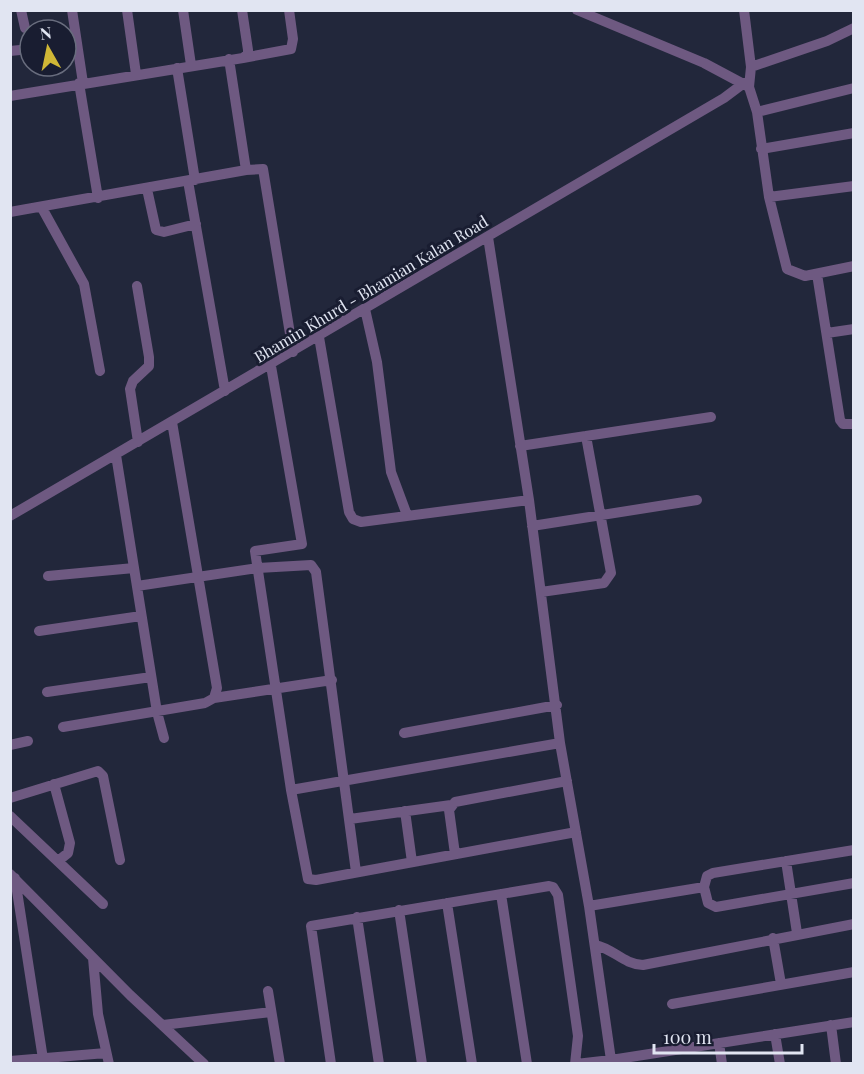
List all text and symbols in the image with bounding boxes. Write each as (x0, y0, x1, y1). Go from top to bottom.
north arrow (18, 18, 78, 78)
text: N (38, 21, 53, 44)
street label: Bhamin Khurd - Bhamian Kalan Road (250, 210, 492, 367)
scale bar (654, 1017, 802, 1055)
text: 100 m (663, 1025, 712, 1049)

